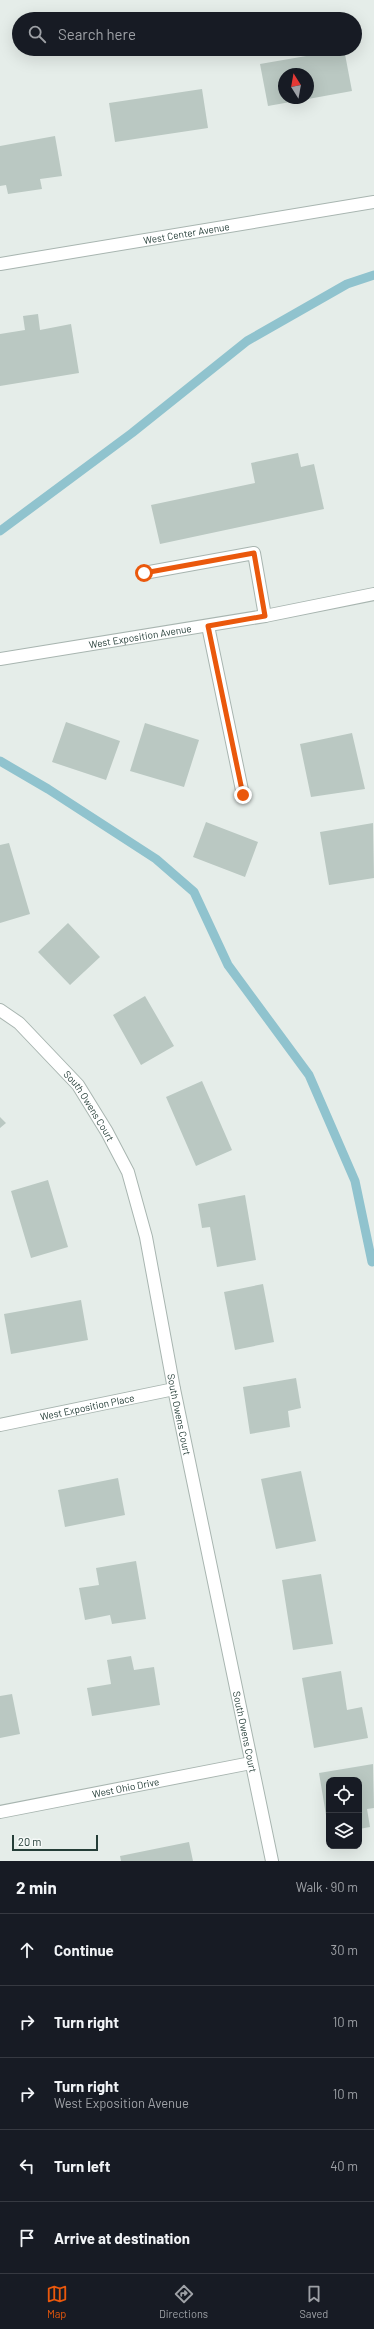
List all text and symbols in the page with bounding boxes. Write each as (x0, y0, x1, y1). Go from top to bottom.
search box (12, 12, 362, 56)
icon: search (26, 23, 48, 45)
text: Search here (58, 25, 136, 43)
north arrow (278, 68, 314, 104)
street label: West Center Avenue (142, 220, 230, 246)
route start (135, 564, 153, 582)
street label: West Exposition Avenue (88, 622, 192, 651)
route end (234, 786, 252, 804)
street label: South Owens Court (61, 1068, 117, 1144)
street label: South Owens Court (165, 1373, 194, 1457)
street label: West Exposition Place (39, 1391, 135, 1423)
street label: South Owens Court (231, 1690, 260, 1774)
street label: West Ohio Drive (91, 1775, 160, 1800)
map controls (326, 1777, 362, 1849)
button: locate (326, 1777, 362, 1813)
button: layers (326, 1813, 362, 1849)
scale bar (12, 1833, 98, 1852)
text: 20 m (18, 1835, 41, 1848)
text: 2 min (16, 1877, 57, 1897)
text: Walk · 90 m (296, 1879, 358, 1895)
icon: ahead (16, 1939, 38, 1961)
text: Continue (54, 1941, 114, 1959)
text: 30 m (331, 1942, 358, 1958)
icon: right (16, 2011, 38, 2033)
text: Turn right (54, 2013, 119, 2031)
text: 10 m (333, 2014, 358, 2030)
text: Turn right (54, 2077, 119, 2095)
icon: right (16, 2083, 38, 2105)
text: 10 m (333, 2086, 358, 2102)
text: West Exposition Avenue (54, 2095, 189, 2111)
icon: left (16, 2155, 38, 2177)
text: Turn left (54, 2157, 110, 2175)
text: 40 m (330, 2158, 358, 2174)
icon: arrive (16, 2227, 38, 2249)
text: Arrive at destination (54, 2229, 190, 2247)
tab: Map (46, 2283, 68, 2320)
tab: Directions (159, 2283, 208, 2320)
tab: Saved (299, 2283, 328, 2320)

